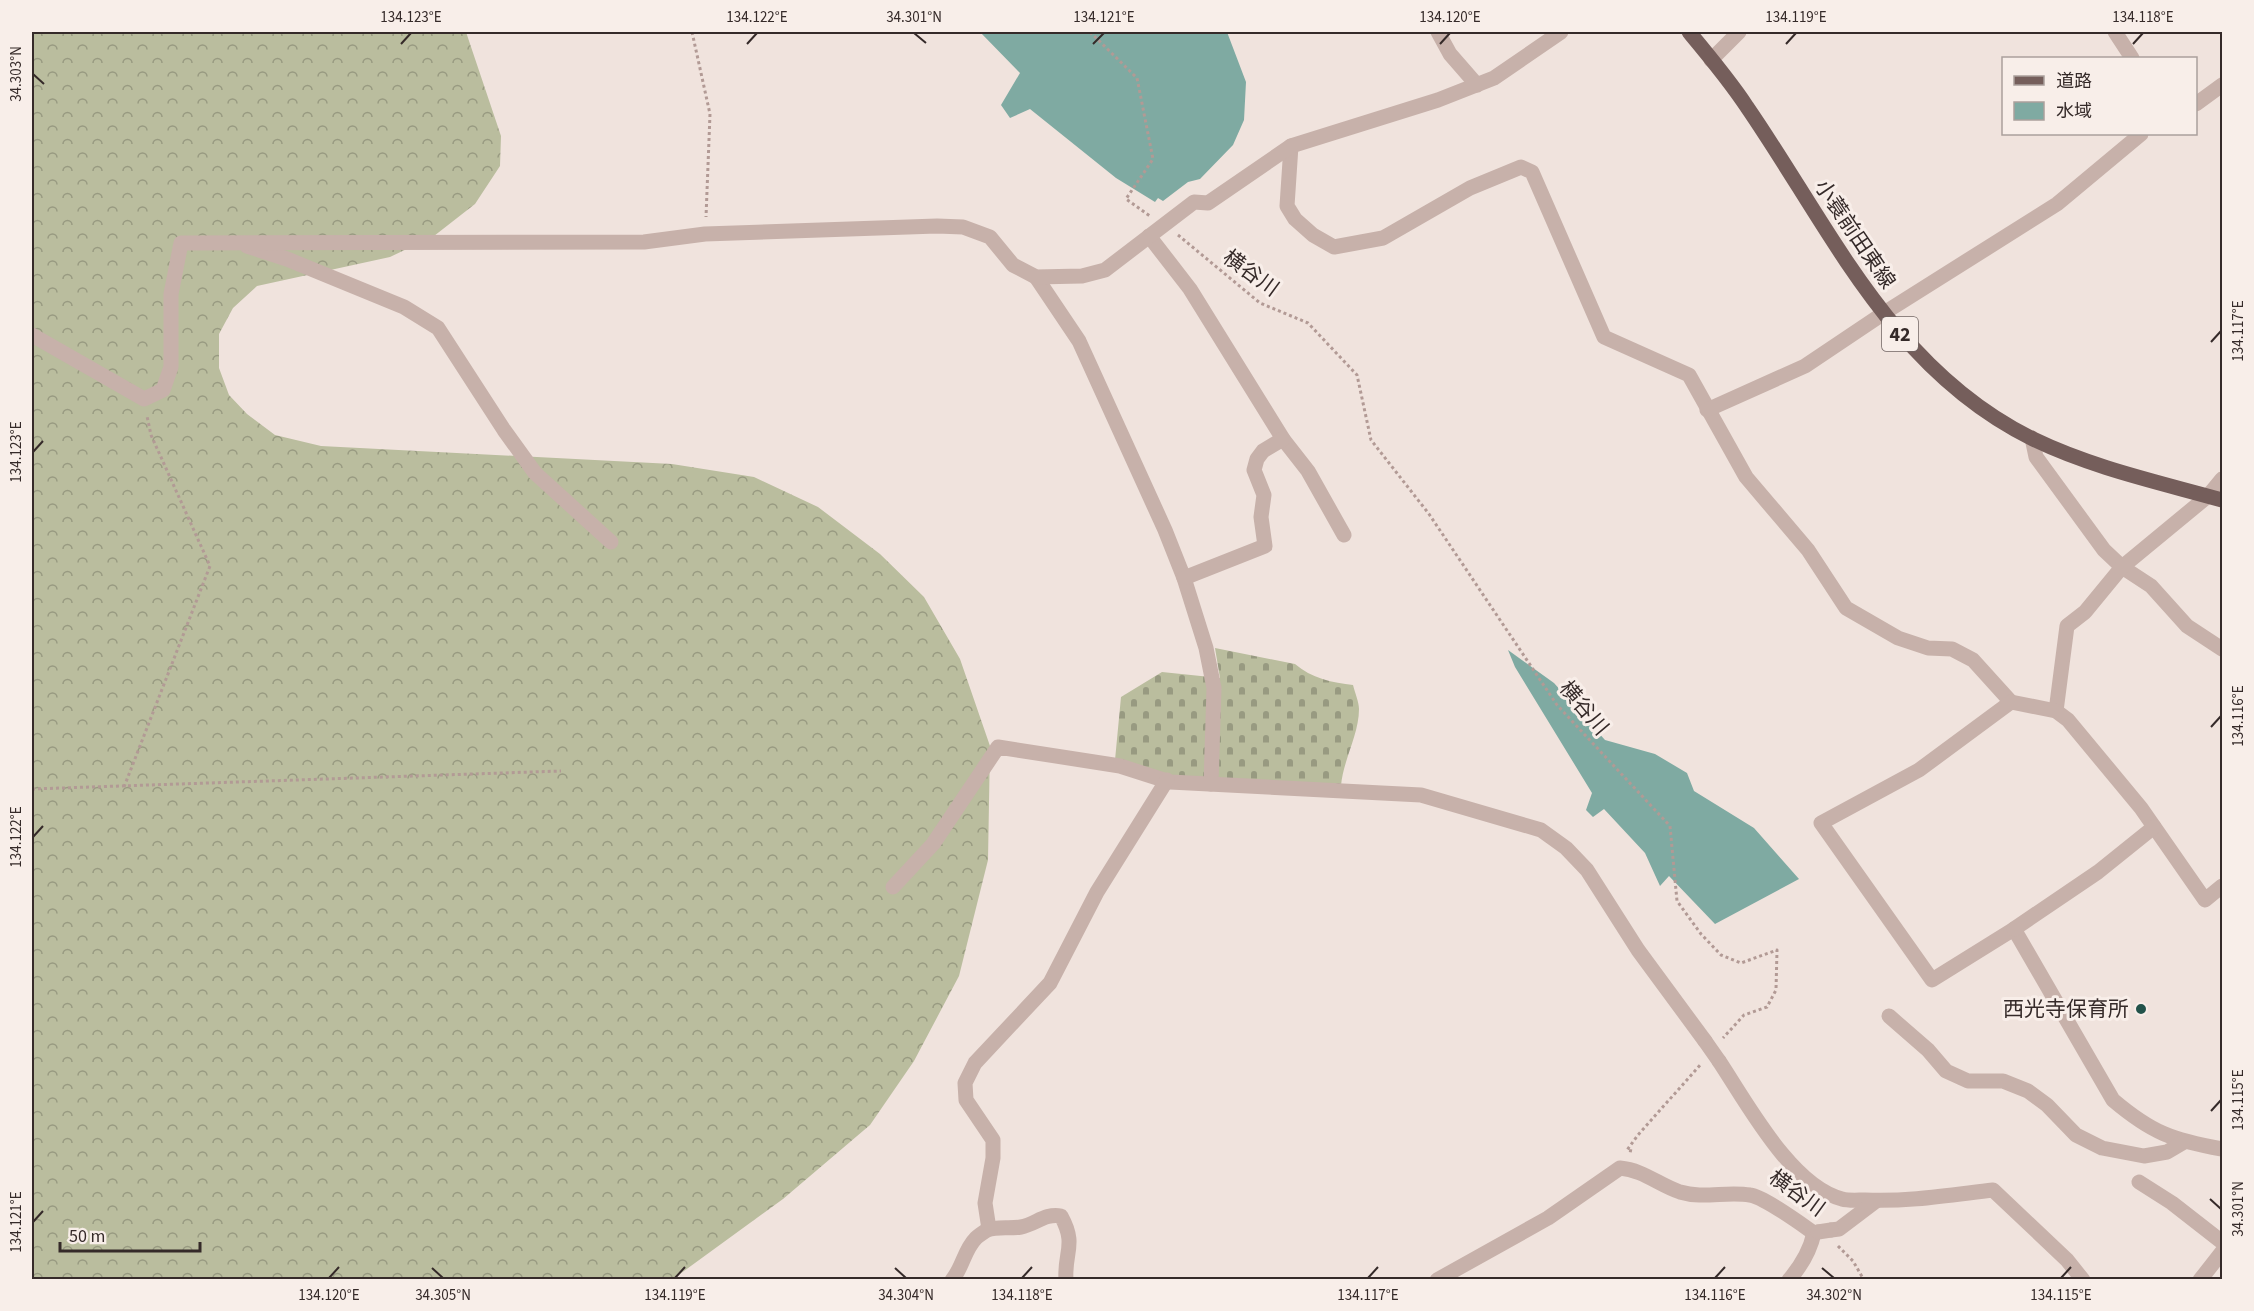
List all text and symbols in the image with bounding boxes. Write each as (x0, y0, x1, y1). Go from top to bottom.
text: 134.123°E (380, 7, 442, 28)
text: 134.122°E (726, 7, 788, 28)
text: 34.301°N (886, 7, 942, 28)
text: 134.121°E (1073, 7, 1135, 28)
text: 134.120°E (1419, 7, 1481, 28)
text: 134.119°E (1765, 7, 1827, 28)
text: 134.118°E (2112, 7, 2174, 28)
text: 34.303°N (6, 46, 27, 102)
legend (2002, 57, 2197, 135)
text: 道路 (2056, 69, 2092, 94)
text: 水域 (2056, 99, 2092, 124)
street label: 小蓑前田東線 (1807, 173, 1903, 295)
street label: 横谷川 (1217, 242, 1285, 304)
text: 134.117°E (2228, 300, 2249, 362)
road number: 42 (1882, 317, 1918, 351)
text: 134.123°E (6, 421, 27, 483)
street label: 横谷川 (1552, 674, 1616, 742)
text: 134.116°E (2228, 685, 2249, 747)
text: 134.122°E (6, 806, 27, 868)
place label: 西光寺保育所 (2003, 994, 2129, 1024)
marker: 西光寺保育所 (2134, 1002, 2148, 1016)
text: 134.115°E (2228, 1069, 2249, 1131)
street label: 横谷川 (1763, 1162, 1831, 1224)
text: 34.301°N (2228, 1181, 2249, 1237)
text: 134.121°E (6, 1191, 27, 1253)
scale bar (60, 1215, 200, 1253)
text: 50 m (69, 1224, 105, 1249)
text: 134.120°E (298, 1285, 360, 1306)
text: 34.305°N (415, 1285, 471, 1306)
text: 134.119°E (644, 1285, 706, 1306)
text: 34.304°N (878, 1285, 934, 1306)
text: 134.118°E (991, 1285, 1053, 1306)
text: 134.117°E (1337, 1285, 1399, 1306)
text: 134.116°E (1684, 1285, 1746, 1306)
text: 34.302°N (1806, 1285, 1862, 1306)
text: 134.115°E (2030, 1285, 2092, 1306)

